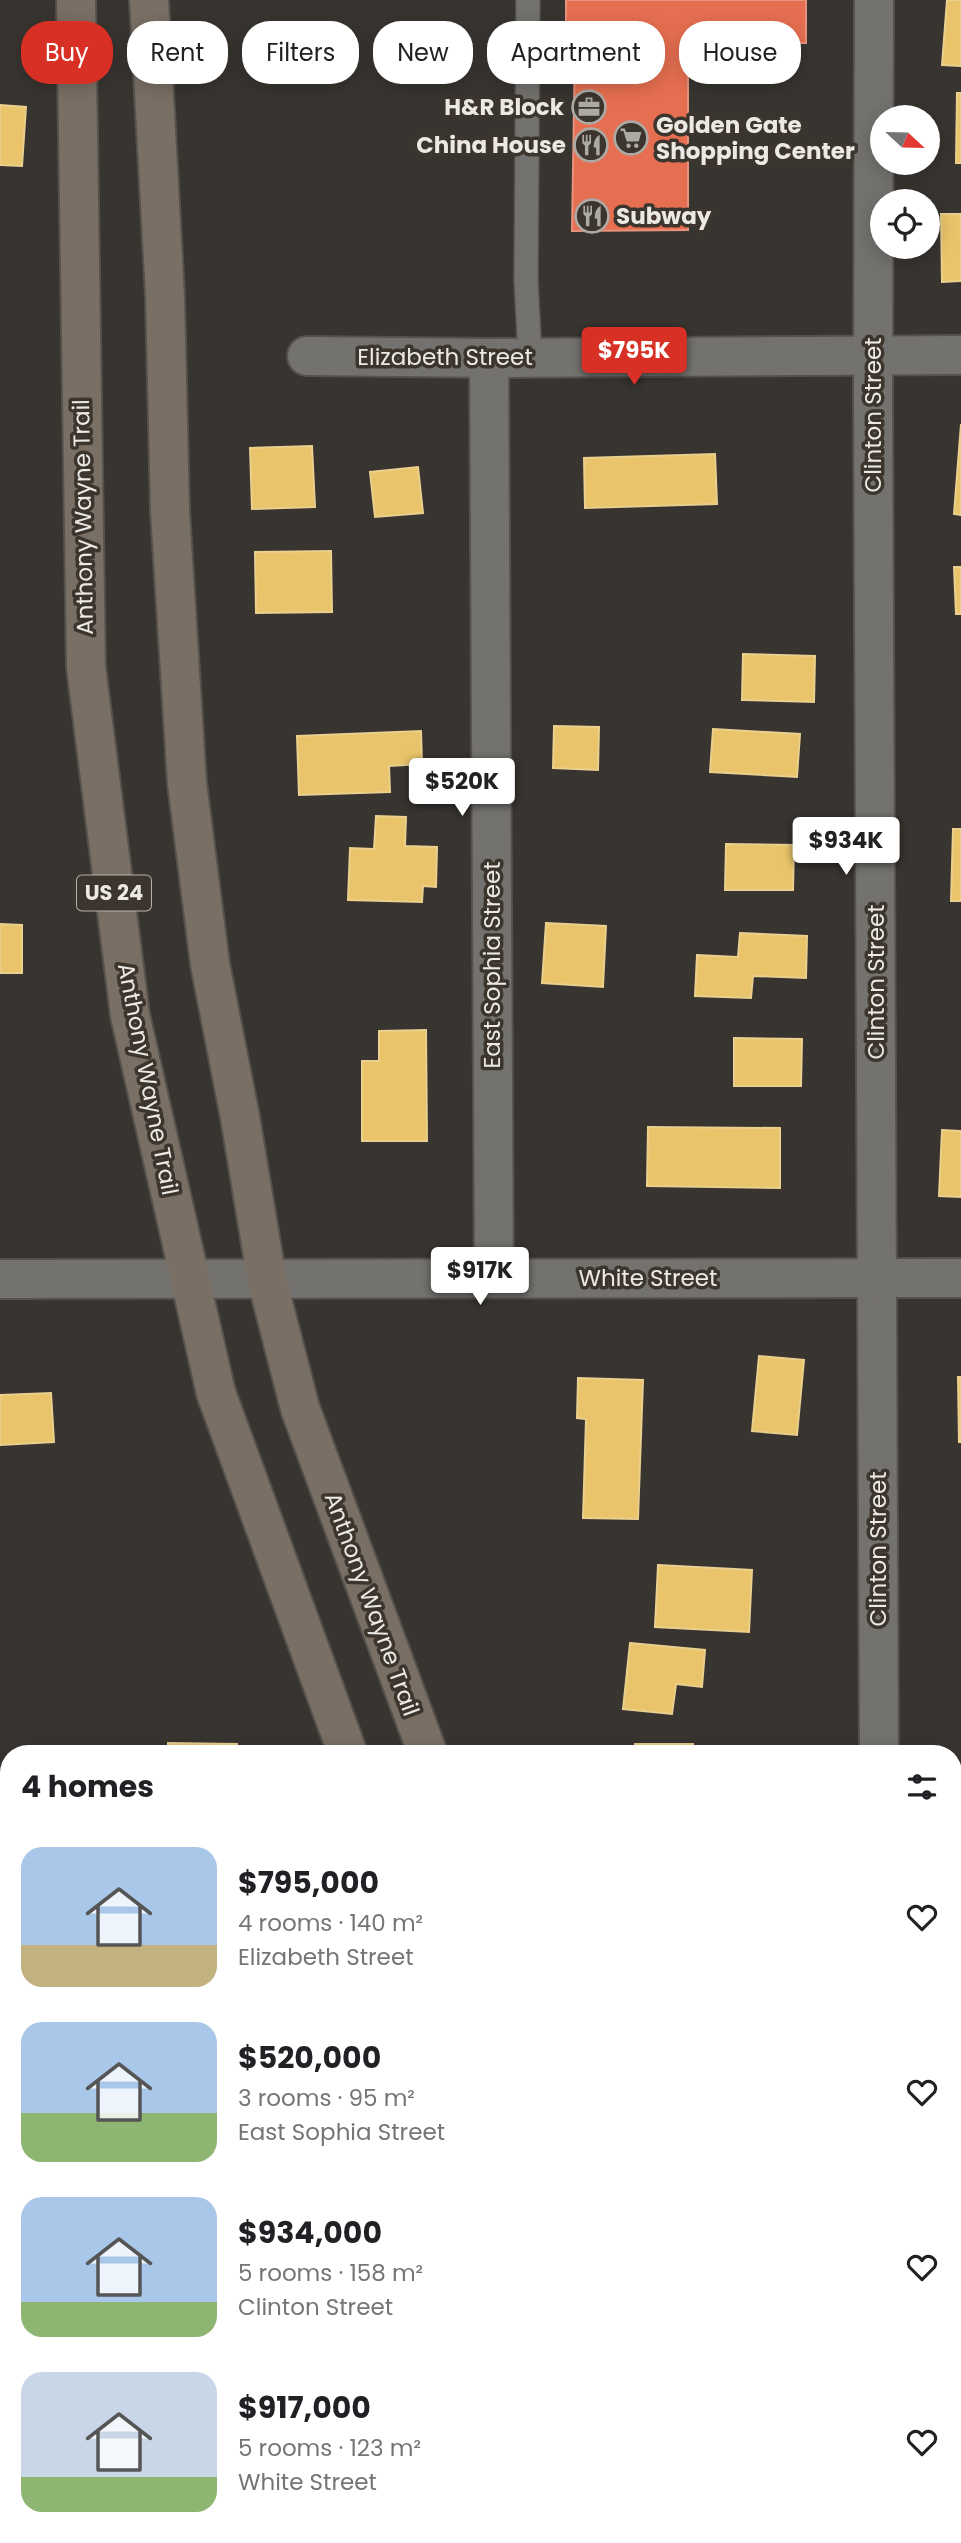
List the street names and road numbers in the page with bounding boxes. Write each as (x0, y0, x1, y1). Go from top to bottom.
street label: Clinton Street (857, 337, 889, 493)
street label: Elizabeth Street (357, 341, 533, 373)
street label: Anthony Wayne Trail (65, 399, 101, 635)
street label: East Sophia Street (476, 861, 508, 1069)
road number: US 24 (77, 876, 151, 910)
street label: Clinton Street (860, 904, 892, 1060)
street label: Anthony Wayne Trail (110, 960, 186, 1198)
street label: White Street (579, 1262, 717, 1294)
street label: Clinton Street (862, 1471, 894, 1627)
street label: Anthony Wayne Trail (317, 1488, 427, 1720)

